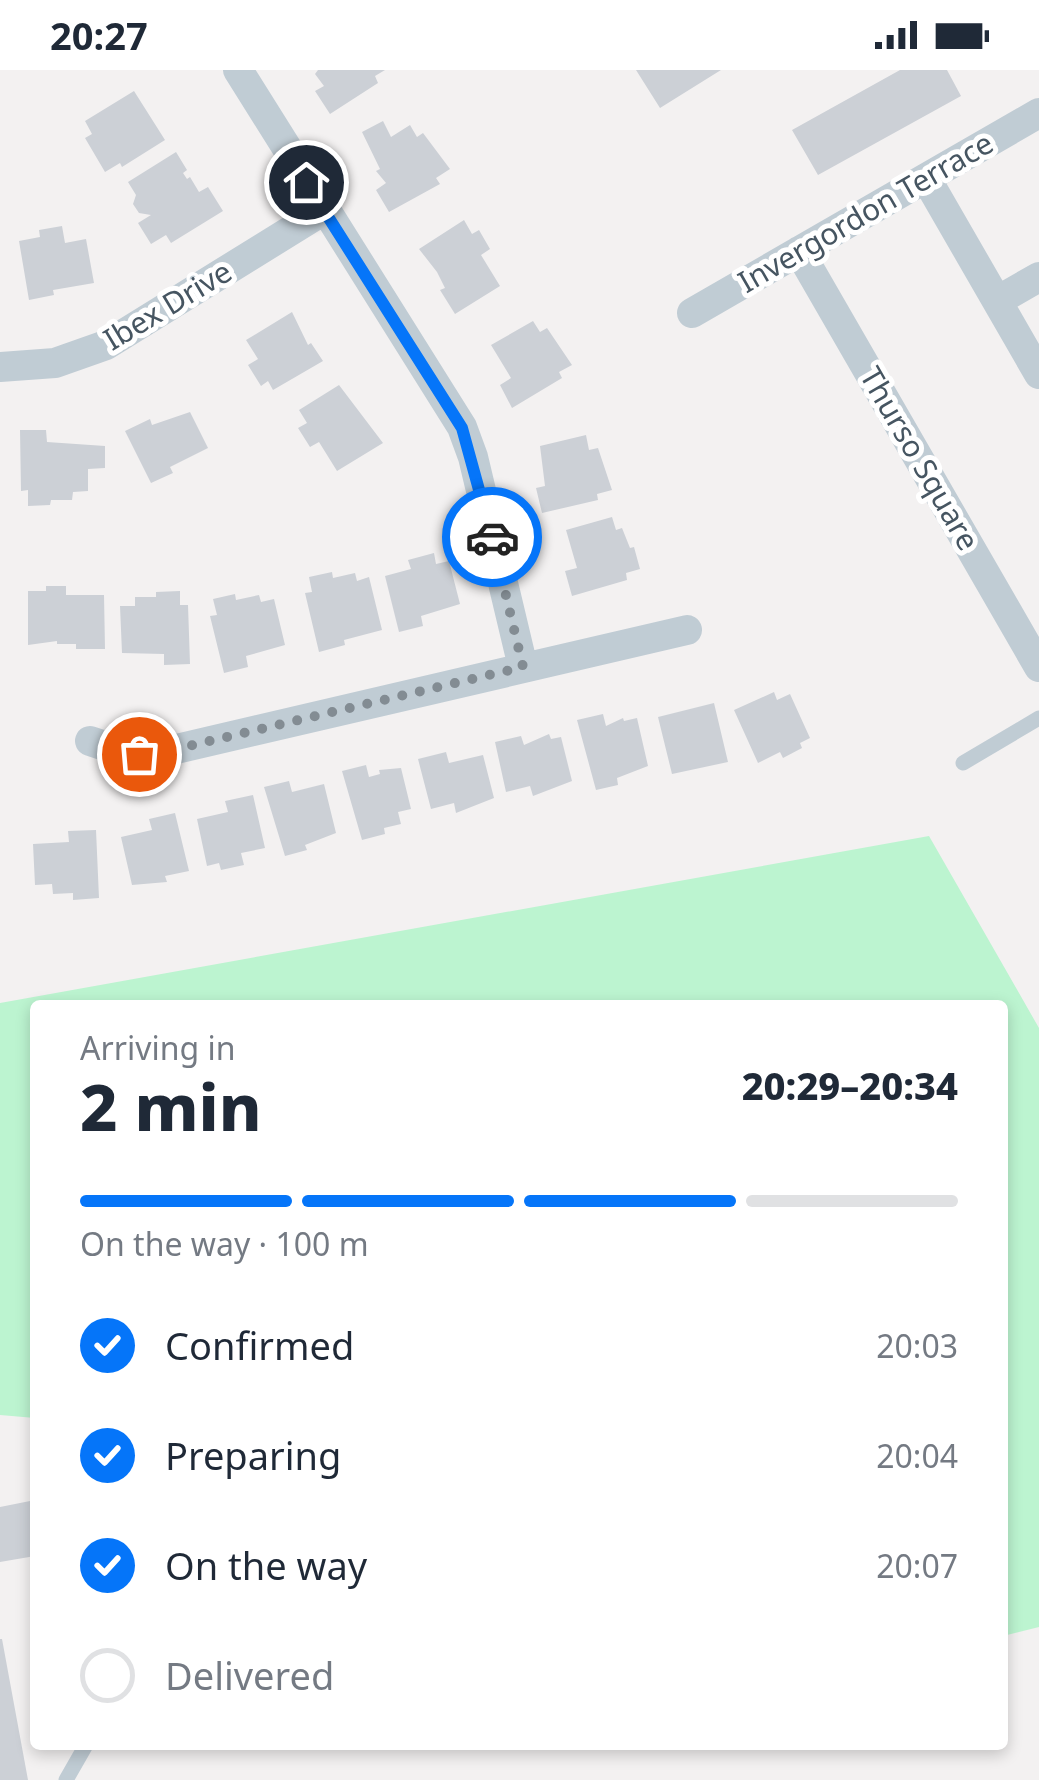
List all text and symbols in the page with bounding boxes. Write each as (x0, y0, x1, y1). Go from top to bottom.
text: 20:27 (50, 9, 148, 61)
street label: Invergordon Terrace (730, 122, 1000, 301)
pin (264, 140, 349, 225)
icon: home (279, 155, 334, 210)
street label: Ibex Drive (95, 250, 239, 359)
street label: Thurso Square (851, 359, 989, 557)
courier (442, 487, 542, 587)
icon: car (465, 510, 520, 565)
pin (97, 712, 182, 797)
icon: bag (112, 727, 167, 782)
text: Arriving in (80, 1026, 235, 1069)
text: 20:29–20:34 (742, 1059, 958, 1111)
text: 2 min (80, 1062, 262, 1150)
text: On the way · 100 m (80, 1222, 369, 1265)
icon: check (80, 1318, 135, 1373)
text: Confirmed (165, 1319, 354, 1371)
text: 20:03 (876, 1324, 958, 1367)
icon: check (80, 1428, 135, 1483)
text: Preparing (165, 1429, 341, 1481)
text: 20:04 (876, 1434, 958, 1477)
icon: check (80, 1538, 135, 1593)
text: On the way (165, 1539, 367, 1591)
text: 20:07 (876, 1544, 958, 1587)
text: Delivered (165, 1649, 334, 1701)

